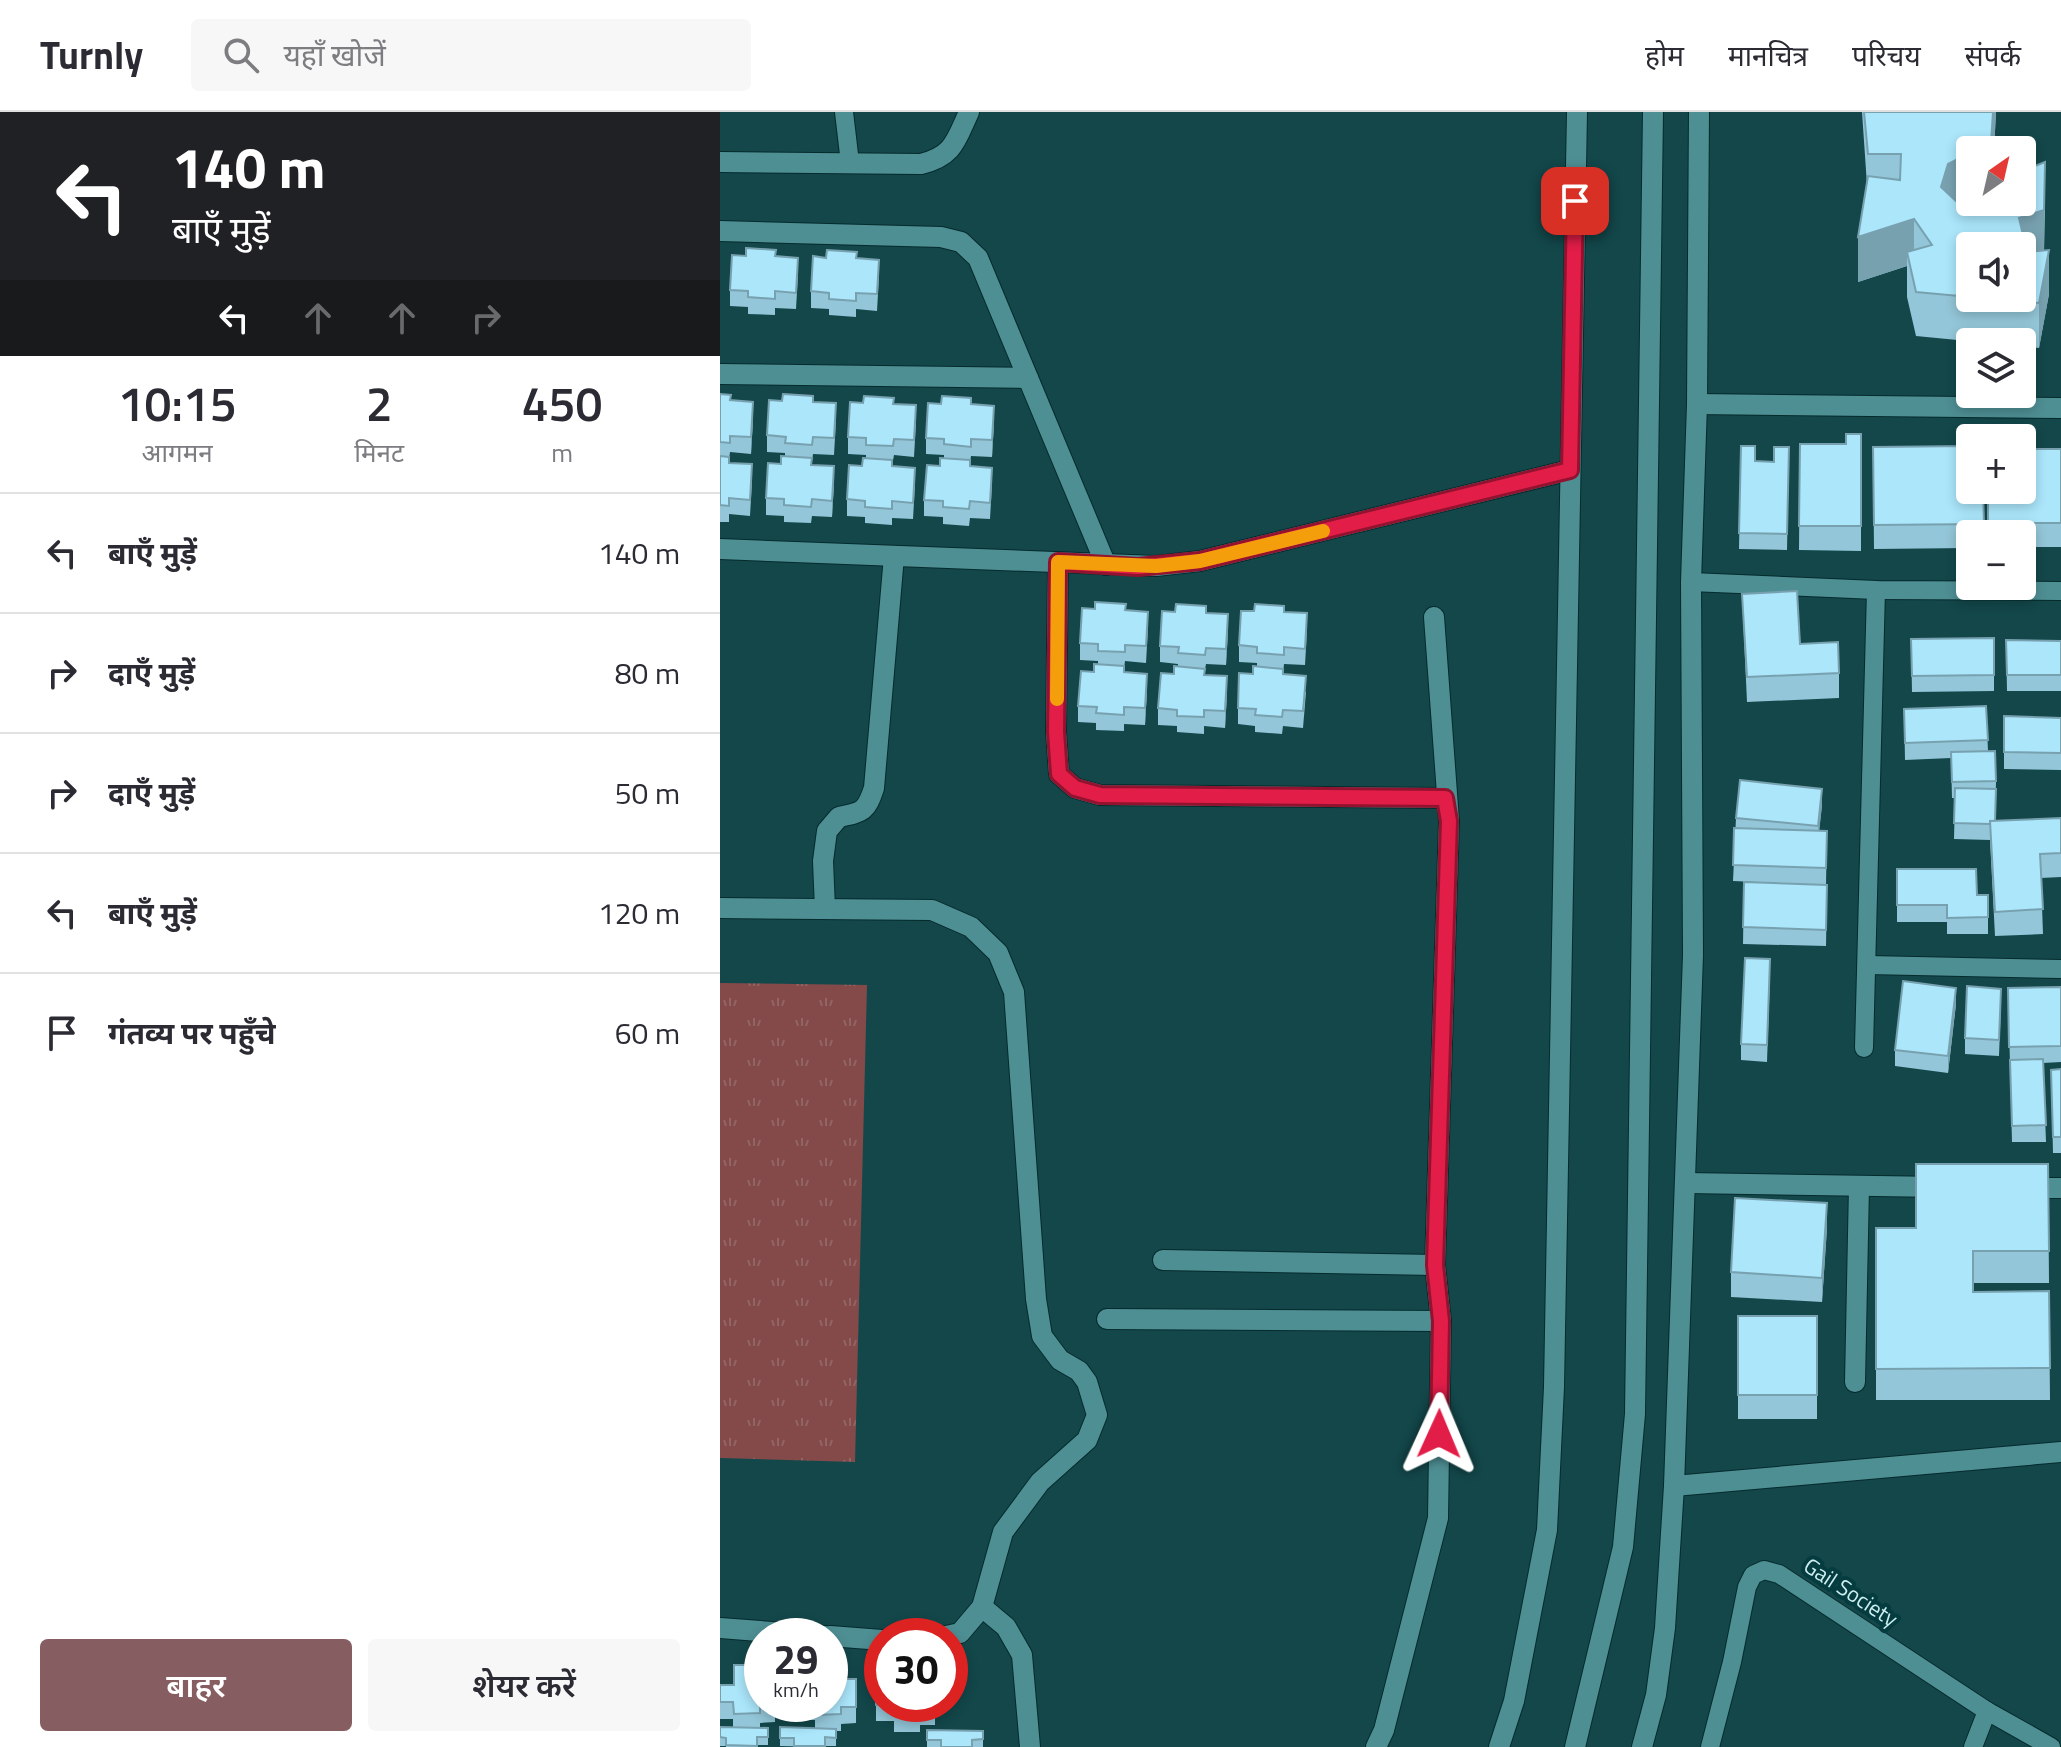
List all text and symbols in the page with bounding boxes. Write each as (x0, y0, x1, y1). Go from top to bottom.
search box (191, 19, 751, 91)
text: Turnly (40, 26, 143, 84)
text: यहाँ खोजें (283, 32, 386, 78)
icon: search (219, 33, 263, 77)
text: होम (1645, 34, 1684, 77)
text: मानचित्र (1728, 34, 1808, 77)
text: परिचय (1852, 34, 1921, 77)
text: संपर्क (1965, 34, 2021, 77)
text: 140 m (172, 125, 325, 210)
north arrow (1956, 136, 2036, 216)
map controls (1956, 136, 2036, 600)
icon: left (40, 144, 144, 248)
pin (1541, 167, 1609, 235)
icon: arrive (1553, 179, 1597, 223)
text: बाएँ मुड़ें (172, 202, 271, 257)
button: sound (1956, 232, 2036, 312)
icon: left (212, 296, 256, 340)
icon: ahead (296, 296, 340, 340)
icon: ahead (380, 296, 424, 340)
icon: right (464, 296, 508, 340)
button: layers (1956, 328, 2036, 408)
text: 10:15 (118, 367, 237, 440)
text: 2 (366, 367, 393, 440)
text: 450 (522, 367, 602, 440)
button: + (1956, 424, 2036, 504)
text: आगमन (142, 433, 213, 472)
text: मिनट (354, 433, 404, 472)
text: m (551, 433, 573, 472)
button: − (1956, 520, 2036, 600)
text: बाएँ मुड़ें (108, 530, 197, 576)
text: 140 m (598, 530, 680, 576)
icon: left (40, 531, 84, 575)
text: दाएँ मुड़ें (108, 650, 195, 696)
text: 80 m (615, 650, 680, 696)
icon: right (40, 651, 84, 695)
text: दाएँ मुड़ें (108, 770, 195, 816)
text: 50 m (615, 770, 680, 816)
icon: right (40, 771, 84, 815)
text: बाएँ मुड़ें (108, 890, 197, 936)
text: 120 m (598, 890, 680, 936)
icon: left (40, 891, 84, 935)
text: गंतव्य पर पहुँचे (108, 1010, 275, 1056)
text: 60 m (615, 1010, 680, 1056)
icon: arrive (40, 1011, 84, 1055)
position arrow (1397, 1392, 1481, 1476)
street label: Gail Society (1797, 1549, 1905, 1636)
speed limit sign: 30 (864, 1618, 968, 1722)
text: 29 (774, 1629, 818, 1690)
button: बाहर (40, 1639, 352, 1731)
button: शेयर करें (368, 1639, 680, 1731)
text: km/h (773, 1674, 819, 1705)

